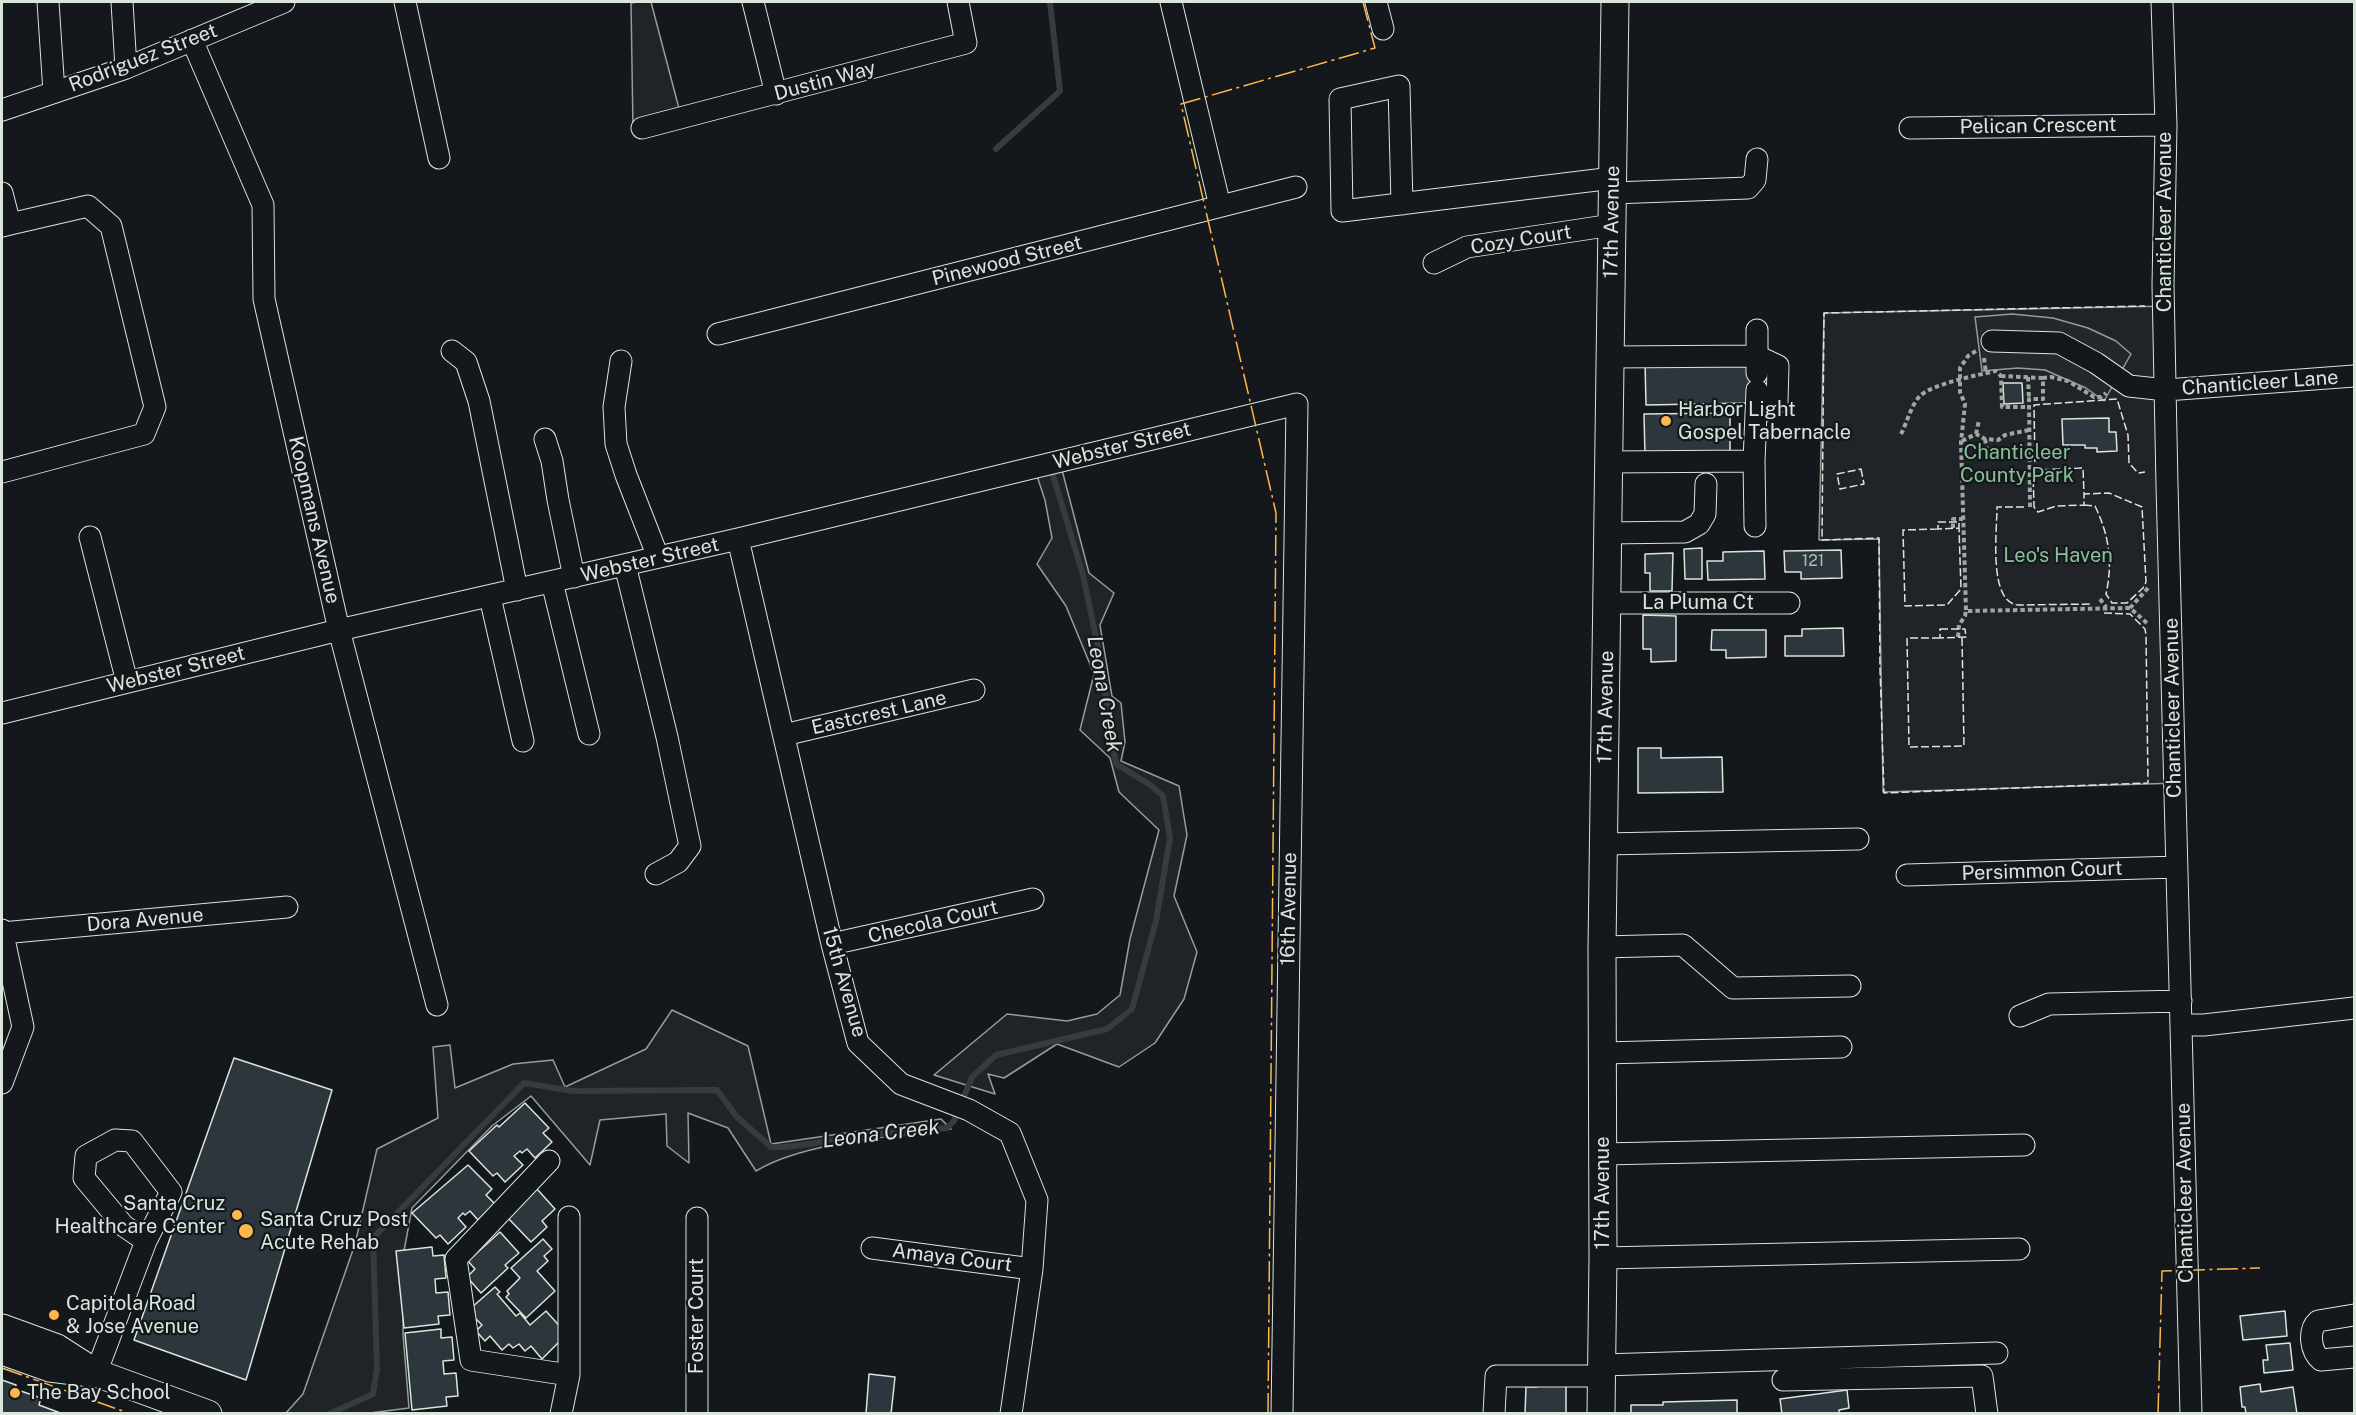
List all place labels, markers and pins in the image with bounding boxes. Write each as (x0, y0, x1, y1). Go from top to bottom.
place label: Harbor Light Gospel Tabernacle (1678, 398, 1851, 445)
marker: Harbor Light Gospel Tabernacle (1659, 414, 1673, 428)
place label: Santa Cruz Healthcare Center (54, 1192, 225, 1239)
marker: Santa Cruz Healthcare Center (230, 1208, 244, 1222)
place label: Santa Cruz Post Acute Rehab (260, 1208, 408, 1255)
marker: Santa Cruz Post Acute Rehab (237, 1222, 255, 1240)
place label: Capitola Road & Jose Avenue (66, 1292, 199, 1339)
marker: Capitola Road & Jose Avenue (47, 1308, 61, 1322)
place label: The Bay School (27, 1381, 171, 1405)
marker: The Bay School (8, 1386, 22, 1400)

